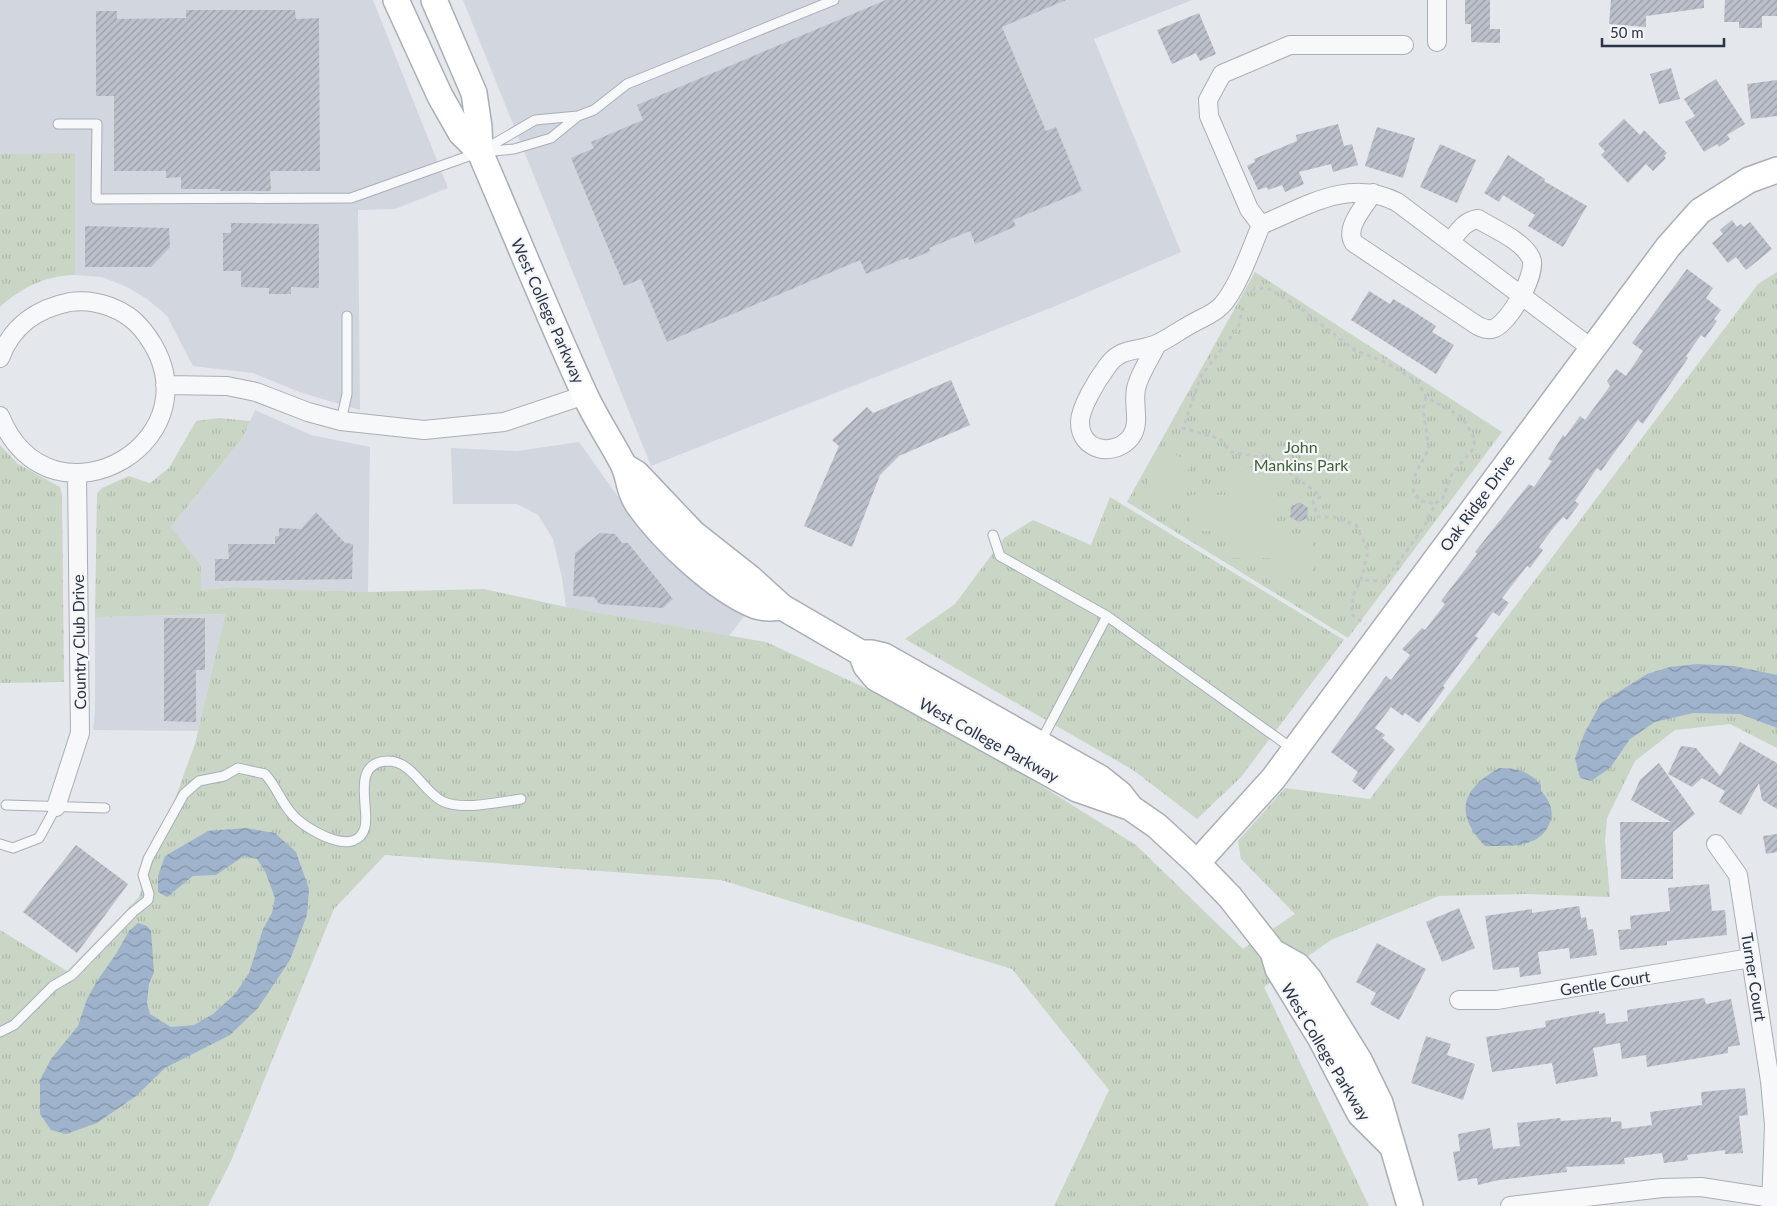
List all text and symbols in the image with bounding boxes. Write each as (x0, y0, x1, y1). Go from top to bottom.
scale bar (1602, 15, 1724, 47)
text: 50 m (1610, 23, 1644, 41)
street label: West College Parkway (508, 235, 589, 387)
park label: John Mankins Park (1254, 437, 1349, 474)
street label: Oak Ridge Drive (1435, 451, 1518, 555)
street label: Country Club Drive (68, 574, 89, 710)
street label: West College Parkway (916, 693, 1063, 786)
street label: Turner Court (1738, 931, 1771, 1023)
street label: Gentle Court (1558, 966, 1652, 999)
street label: West College Parkway (1278, 980, 1375, 1125)

